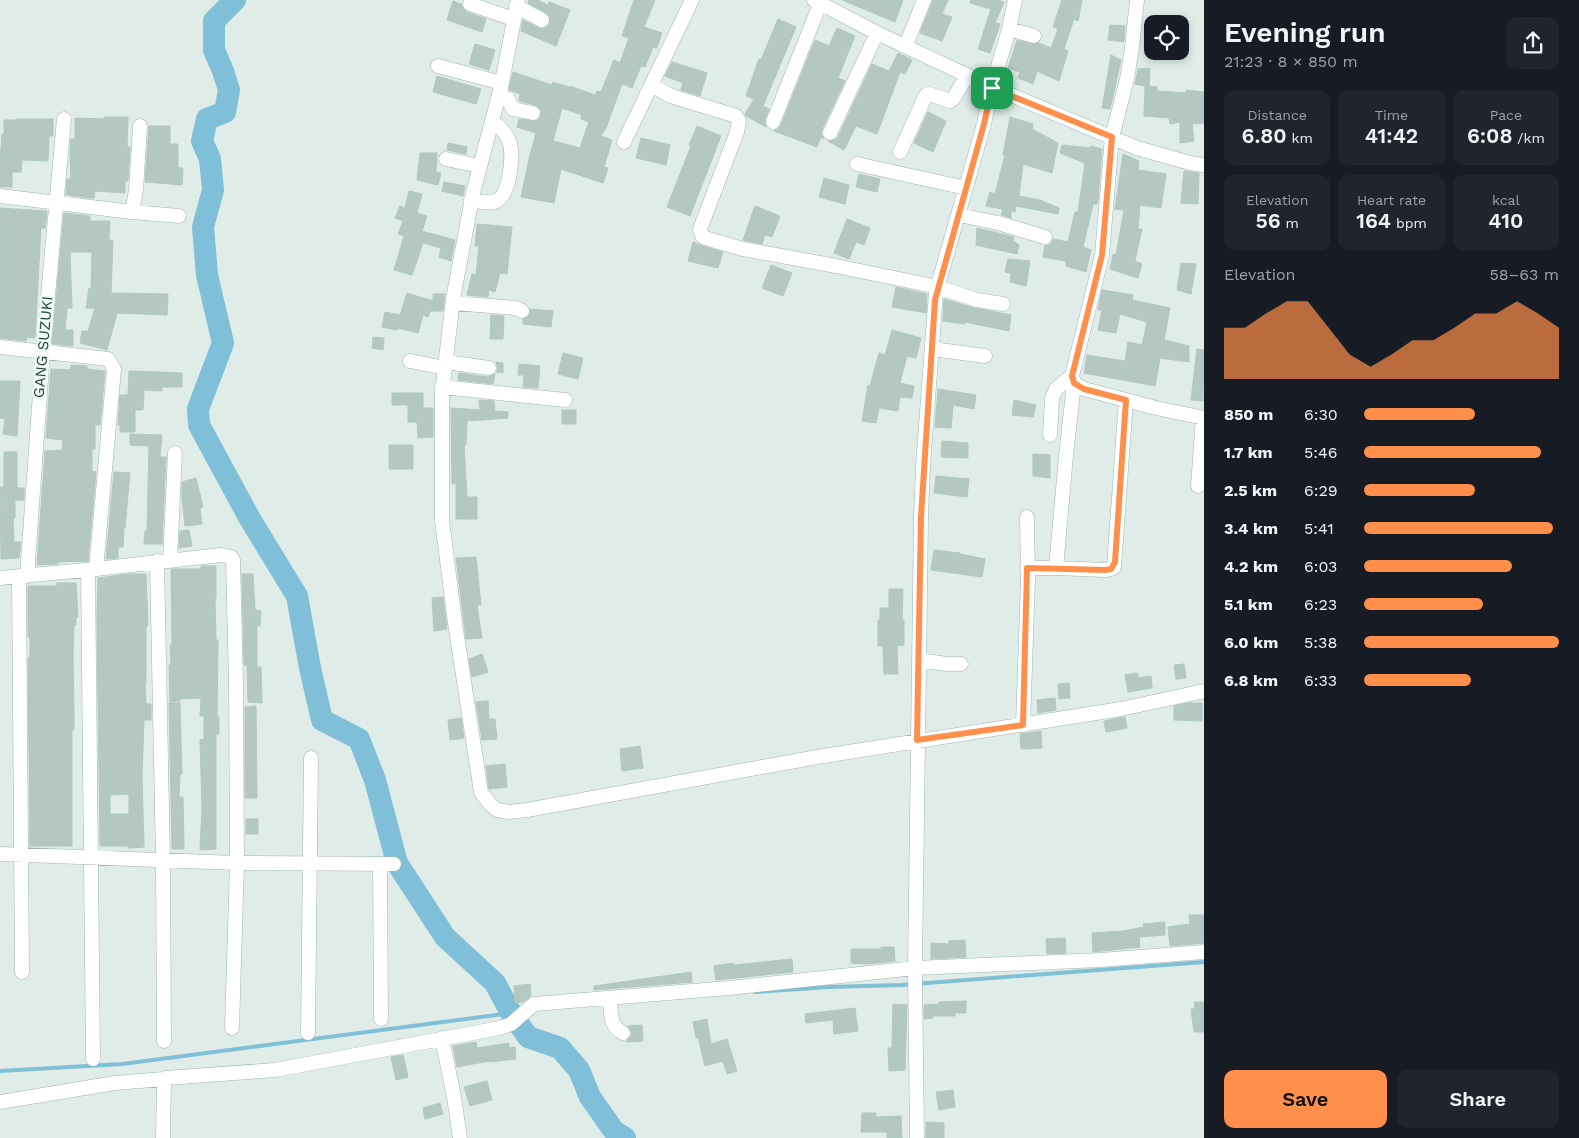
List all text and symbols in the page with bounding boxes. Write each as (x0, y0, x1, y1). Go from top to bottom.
map controls (1144, 15, 1189, 60)
button: locate (1144, 15, 1189, 60)
text: Evening run (1224, 16, 1385, 49)
button: share (1507, 17, 1559, 69)
text: 21:23 · 8 × 850 m (1224, 52, 1358, 71)
pin (971, 67, 1013, 109)
icon: arrive (978, 74, 1006, 102)
text: Distance (1247, 107, 1307, 123)
text: Time (1375, 107, 1408, 123)
text: Pace (1490, 107, 1522, 123)
text: 6.80 (1242, 123, 1287, 148)
text: 41:42 (1365, 123, 1418, 148)
text: 6:08 (1467, 123, 1513, 148)
text: km (1287, 130, 1313, 146)
text: /km (1513, 130, 1545, 146)
text: Elevation (1246, 192, 1308, 208)
text: Heart rate (1357, 192, 1426, 208)
text: kcal (1492, 192, 1520, 208)
text: 56 (1256, 208, 1281, 233)
text: 164 (1356, 208, 1391, 233)
text: 410 (1488, 208, 1523, 233)
text: m (1281, 215, 1299, 231)
text: bpm (1391, 215, 1427, 231)
text: Elevation (1224, 265, 1295, 284)
text: 58–63 m (1489, 265, 1559, 284)
street label: GANG SUZUKI (30, 295, 56, 399)
text: 850 m (1224, 405, 1273, 424)
text: 6:30 (1304, 405, 1338, 424)
text: 1.7 km (1224, 443, 1273, 462)
text: 5:46 (1304, 443, 1338, 462)
text: 2.5 km (1224, 481, 1277, 500)
text: 6:29 (1304, 481, 1338, 500)
text: 3.4 km (1224, 519, 1278, 538)
text: 5:41 (1304, 519, 1334, 538)
text: 4.2 km (1224, 557, 1278, 576)
text: 6:03 (1304, 557, 1337, 576)
text: 5.1 km (1224, 595, 1273, 614)
text: 6:23 (1304, 595, 1337, 614)
text: 6.0 km (1224, 633, 1278, 652)
text: 5:38 (1304, 633, 1337, 652)
text: 6.8 km (1224, 671, 1278, 690)
text: 6:33 (1304, 671, 1337, 690)
button: Save (1224, 1070, 1387, 1128)
button: Share (1397, 1070, 1559, 1128)

